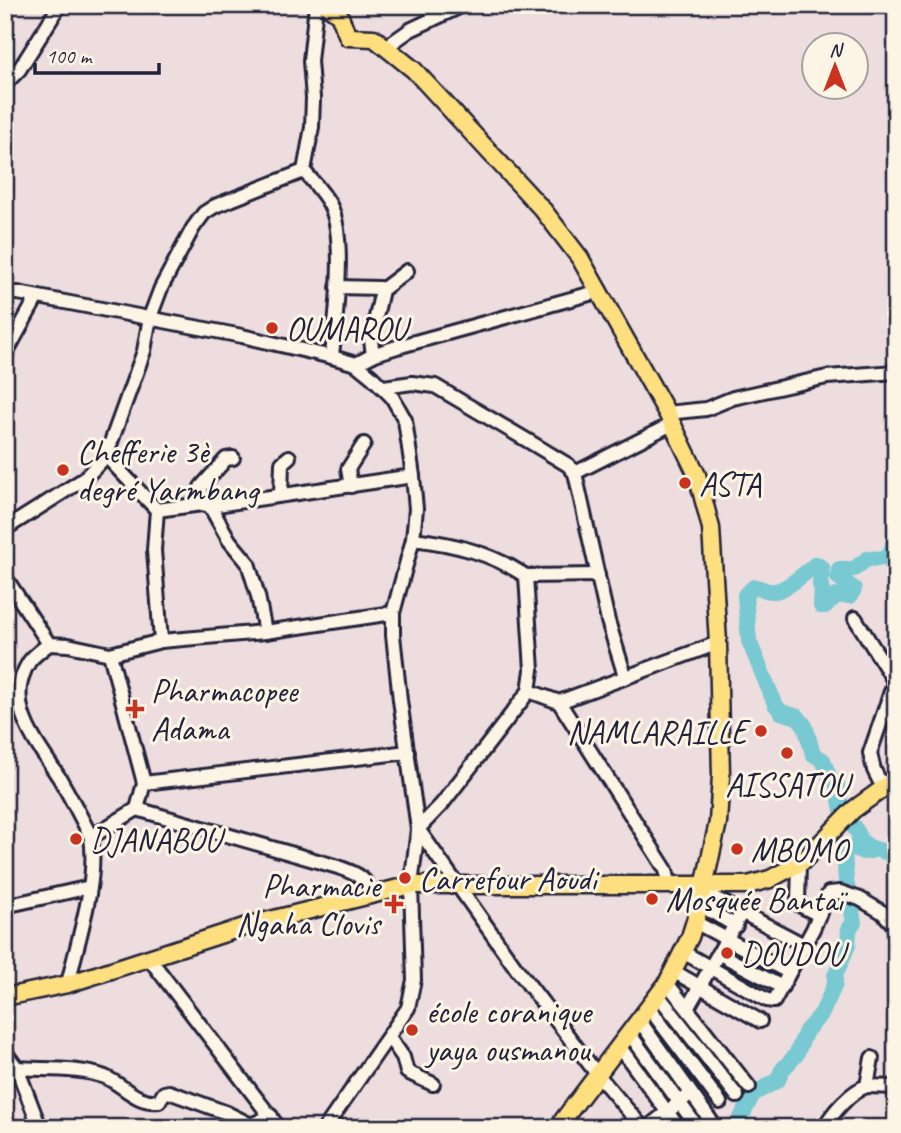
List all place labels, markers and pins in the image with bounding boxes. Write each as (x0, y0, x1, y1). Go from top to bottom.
place label: OUMAROU (286, 308, 412, 350)
marker: OUMAROU (264, 320, 280, 336)
place label: Chefferie 3è degré Yarmbang (77, 431, 260, 511)
marker: Chefferie 3è degré Yarmbang (55, 462, 71, 478)
place label: ASTA (699, 463, 762, 505)
marker: ASTA (677, 475, 693, 491)
place label: Pharmacopee Adama (151, 670, 300, 750)
marker: Pharmacopee Adama (125, 699, 145, 719)
place label: NAMLARAILLE (567, 711, 751, 753)
marker: NAMLARAILLE (753, 723, 769, 739)
marker: AISSATOU (779, 745, 795, 761)
place label: AISSATOU (725, 764, 854, 806)
place label: DJANABOU (90, 819, 226, 861)
place label: MBOMO (751, 829, 851, 871)
marker: DJANABOU (68, 831, 84, 847)
marker: MBOMO (729, 841, 745, 857)
place label: Carrefour Aoudi (419, 858, 600, 900)
place label: Pharmacie Ngaha Clovis (236, 865, 383, 945)
marker: Carrefour Aoudi (397, 870, 413, 886)
place label: Mosquée Bantaï (666, 879, 848, 921)
marker: Mosquée Bantaï (644, 891, 660, 907)
marker: Pharmacie Ngaha Clovis (386, 896, 402, 912)
place label: DOUDOU (741, 933, 850, 975)
marker: DOUDOU (719, 945, 735, 961)
place label: école coranique yaya ousmanou (424, 991, 593, 1071)
marker: école coranique yaya ousmanou (404, 1022, 420, 1038)

